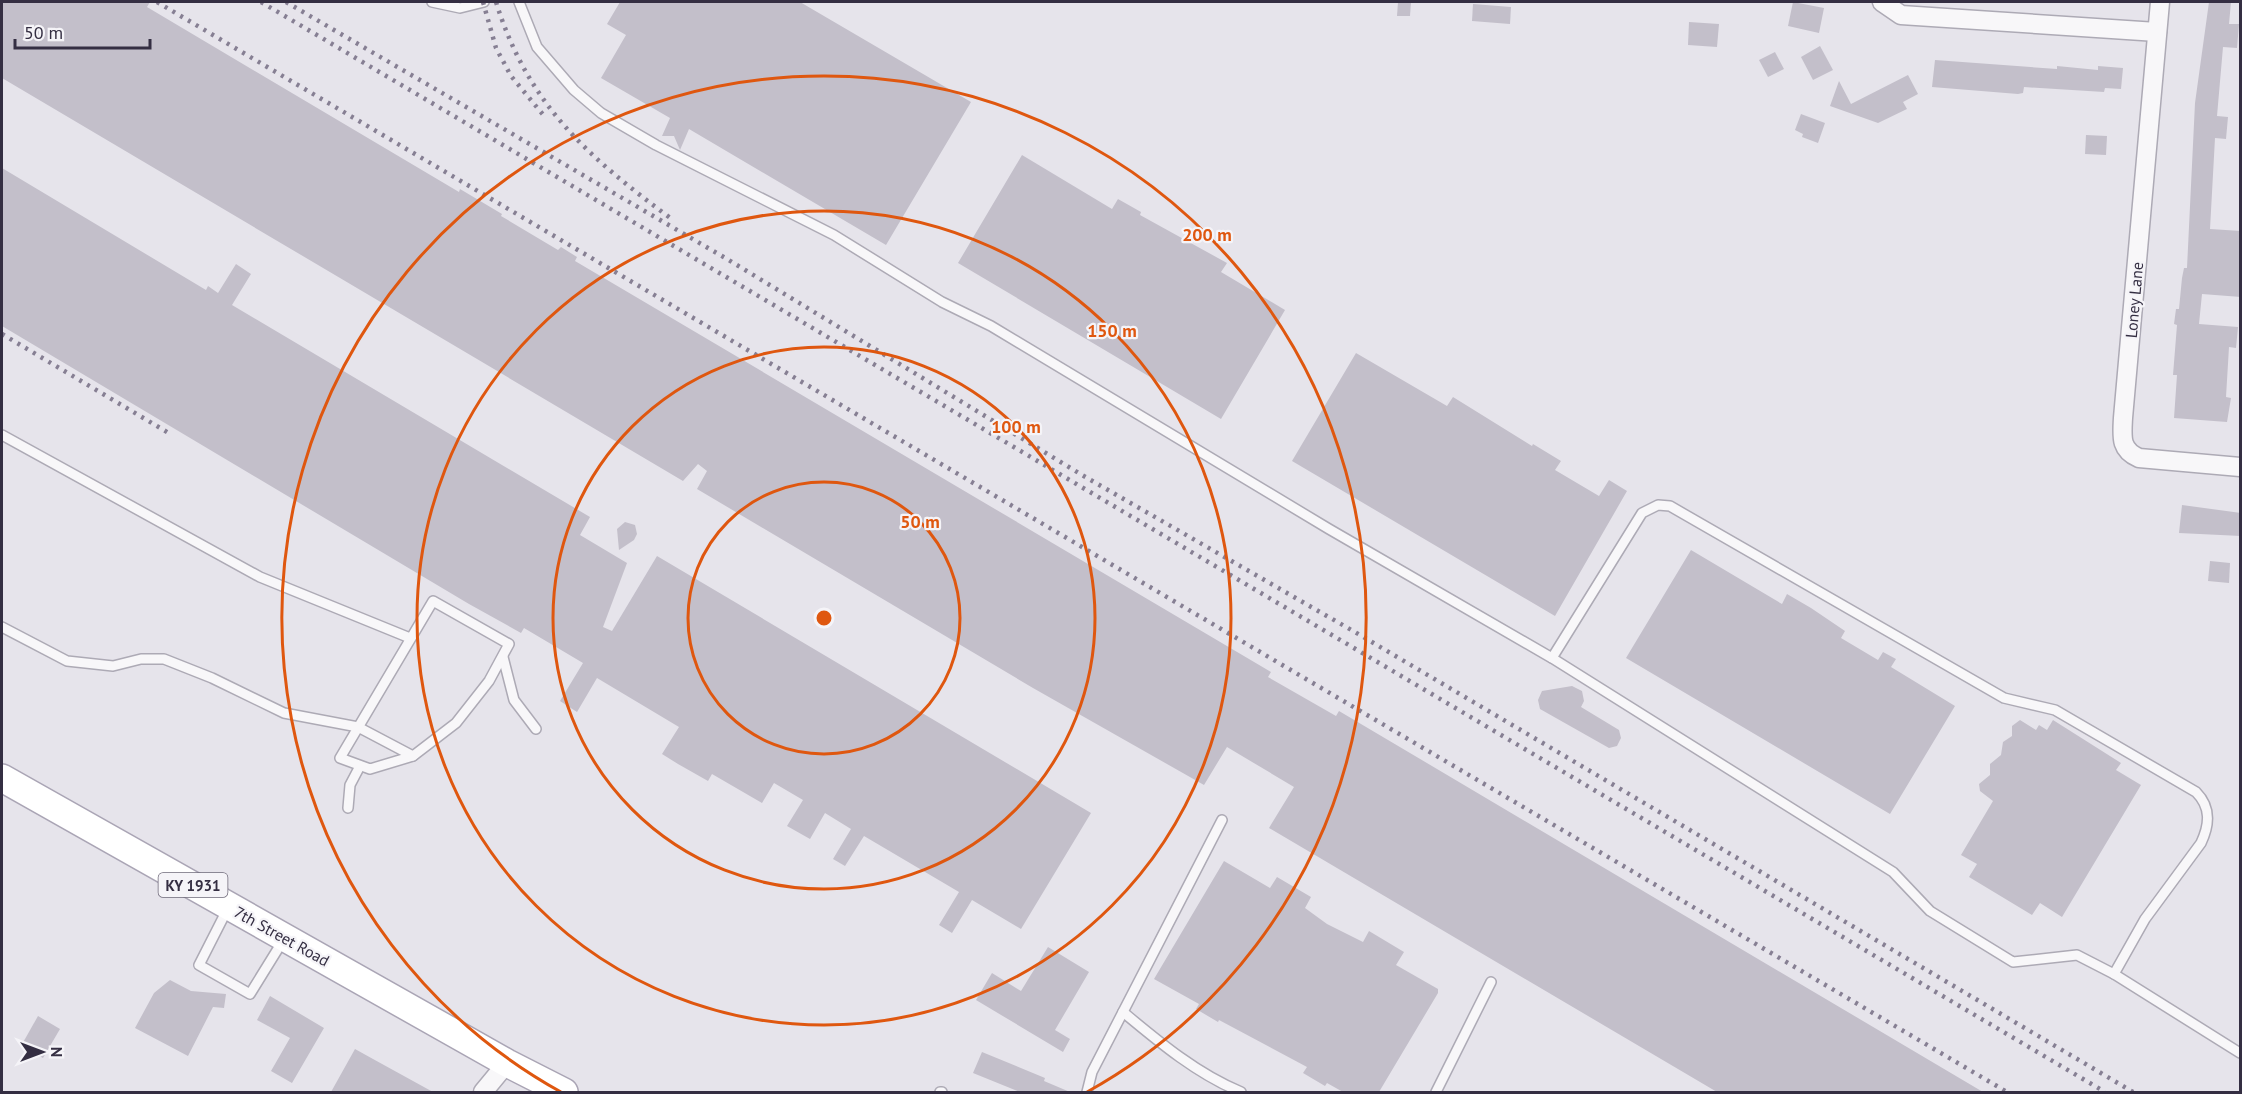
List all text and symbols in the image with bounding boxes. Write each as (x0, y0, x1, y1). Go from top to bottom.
scale bar (15, 12, 150, 50)
text: 50 m (24, 21, 63, 44)
text: 200 m (1182, 223, 1232, 246)
street label: Loney Lane (2121, 261, 2147, 339)
text: 150 m (1087, 319, 1137, 342)
text: 100 m (991, 415, 1041, 438)
text: 50 m (900, 510, 940, 533)
centre of rings (814, 608, 834, 628)
road number: KY 1931 (158, 873, 228, 897)
street label: 7th Street Road (231, 902, 333, 970)
north arrow (12, 1022, 72, 1082)
text: N (47, 1047, 67, 1057)

